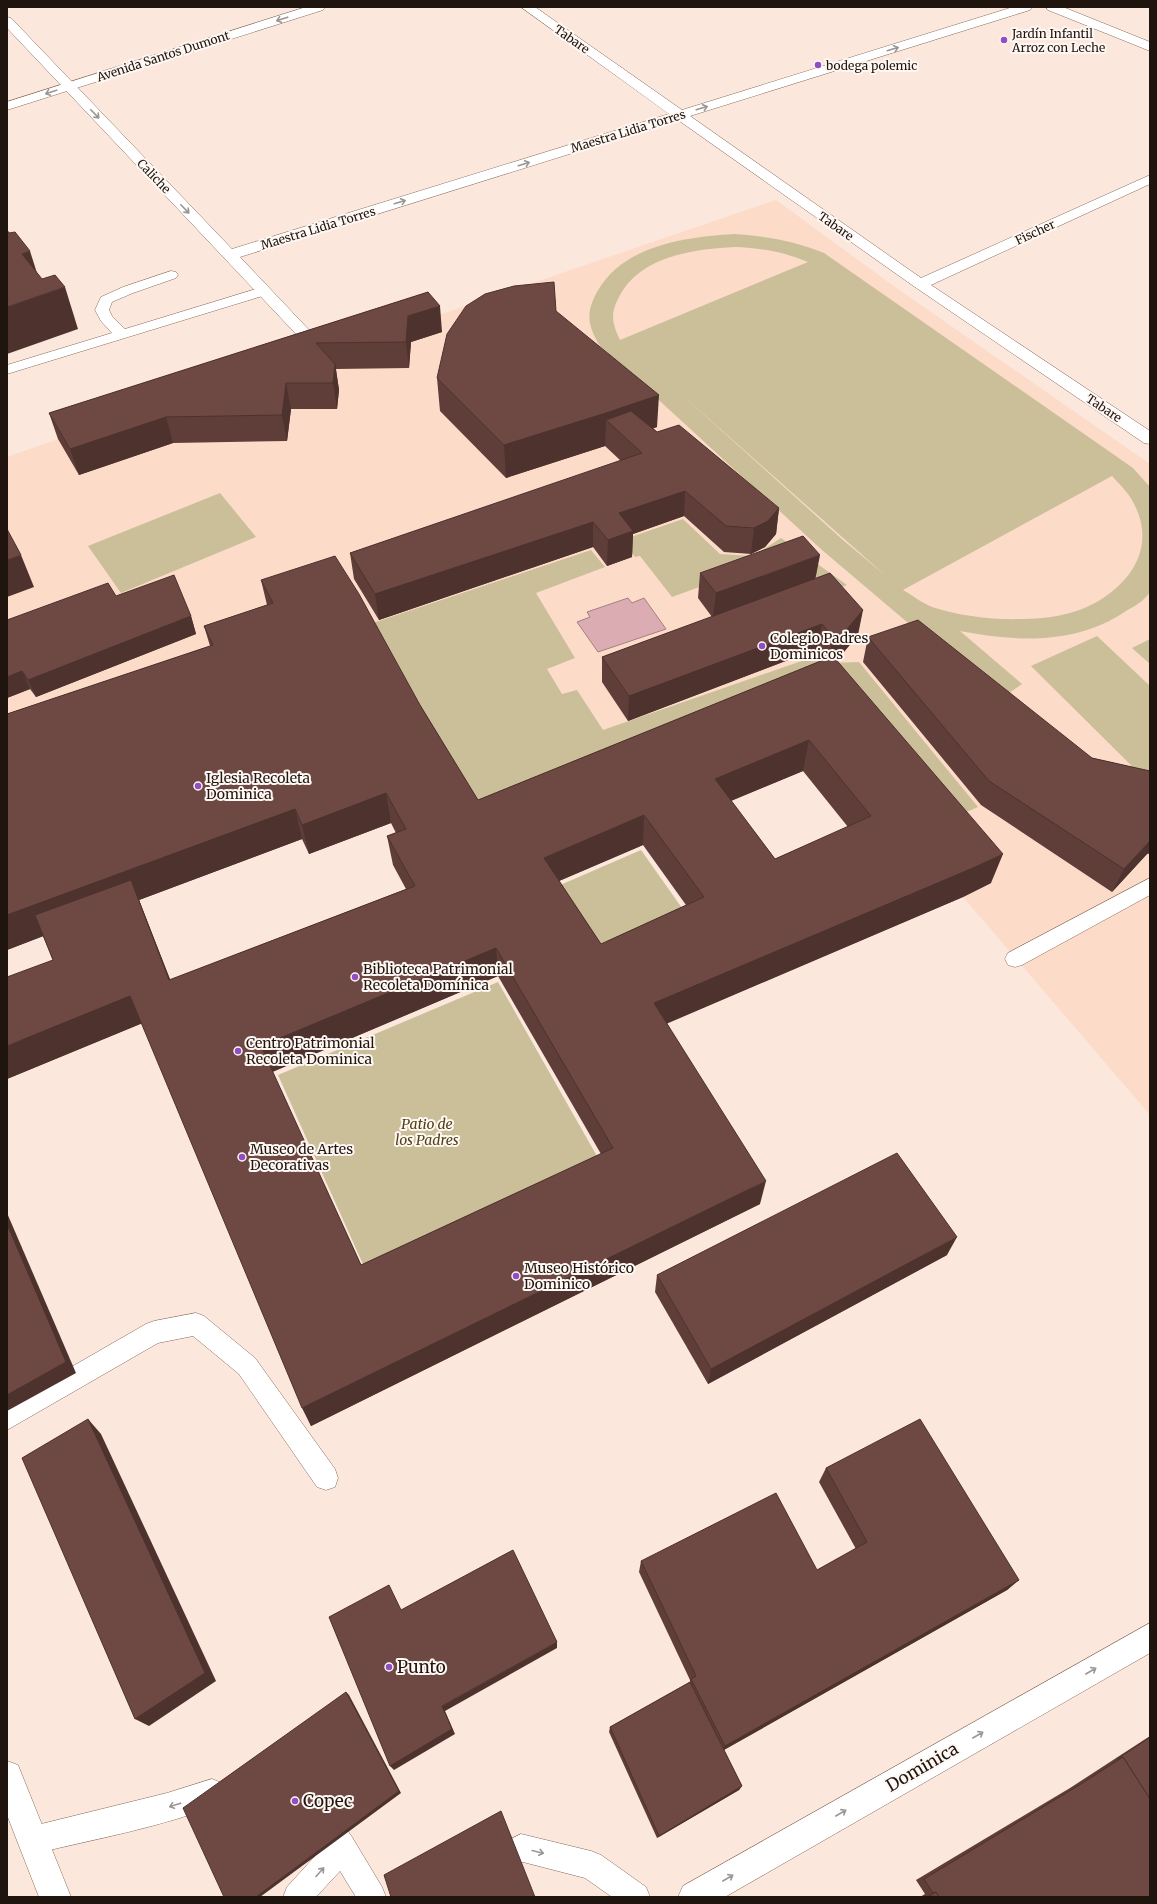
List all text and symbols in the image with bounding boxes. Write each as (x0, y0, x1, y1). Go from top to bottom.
one-way arrow (276, 16, 289, 23)
street label: Tabare (551, 21, 593, 57)
place label: Jardín Infantil Arroz con Leche (1011, 26, 1105, 55)
street label: Avenida Santos Dumont (94, 27, 232, 85)
marker: Jardín Infantil Arroz con Leche (999, 35, 1009, 45)
one-way arrow (886, 45, 899, 52)
place label: bodega polemic (825, 58, 917, 73)
marker: bodega polemic (813, 60, 823, 70)
one-way arrow (45, 89, 58, 96)
one-way arrow (695, 104, 708, 111)
street label: Maestra Lidia Torres (569, 106, 687, 156)
one-way arrow (90, 109, 99, 119)
street label: Caliche (134, 156, 174, 196)
one-way arrow (518, 160, 531, 167)
one-way arrow (393, 198, 406, 205)
one-way arrow (180, 203, 189, 213)
street label: Maestra Lidia Torres (259, 203, 377, 253)
street label: Tabare (815, 208, 857, 244)
street label: Fischer (1013, 216, 1058, 248)
street label: Tabare (1083, 391, 1125, 425)
place label: Colegio Padres Dominicos (770, 629, 868, 663)
marker: Colegio Padres Dominicos (757, 641, 767, 651)
place label: Iglesia Recoleta Dominica (206, 769, 311, 803)
marker: Iglesia Recoleta Dominica (193, 781, 203, 791)
place label: Biblioteca Patrimonial Recoleta Domínica (363, 960, 514, 994)
marker: Biblioteca Patrimonial Recoleta Domínica (350, 972, 360, 982)
place label: Centro Patrimonial Recoleta Dominica (246, 1034, 375, 1068)
marker: Centro Patrimonial Recoleta Dominica (233, 1046, 243, 1056)
park label: Patio de los Padres (395, 1115, 459, 1149)
place label: Museo de Artes Decorativas (250, 1140, 353, 1174)
marker: Museo de Artes Decorativas (237, 1152, 247, 1162)
place label: Museo Histórico Dominico (524, 1259, 634, 1293)
marker: Museo Histórico Dominico (511, 1271, 521, 1281)
place label: Punto (397, 1656, 446, 1678)
marker: Punto (384, 1662, 394, 1672)
one-way arrow (1085, 1666, 1097, 1674)
one-way arrow (972, 1731, 984, 1739)
street label: Dominica (882, 1738, 962, 1796)
place label: Copec (303, 1790, 353, 1812)
marker: Copec (290, 1796, 300, 1806)
one-way arrow (168, 1802, 181, 1809)
one-way arrow (835, 1809, 847, 1817)
one-way arrow (531, 1849, 544, 1856)
one-way arrow (315, 1867, 324, 1877)
one-way arrow (722, 1873, 734, 1881)

